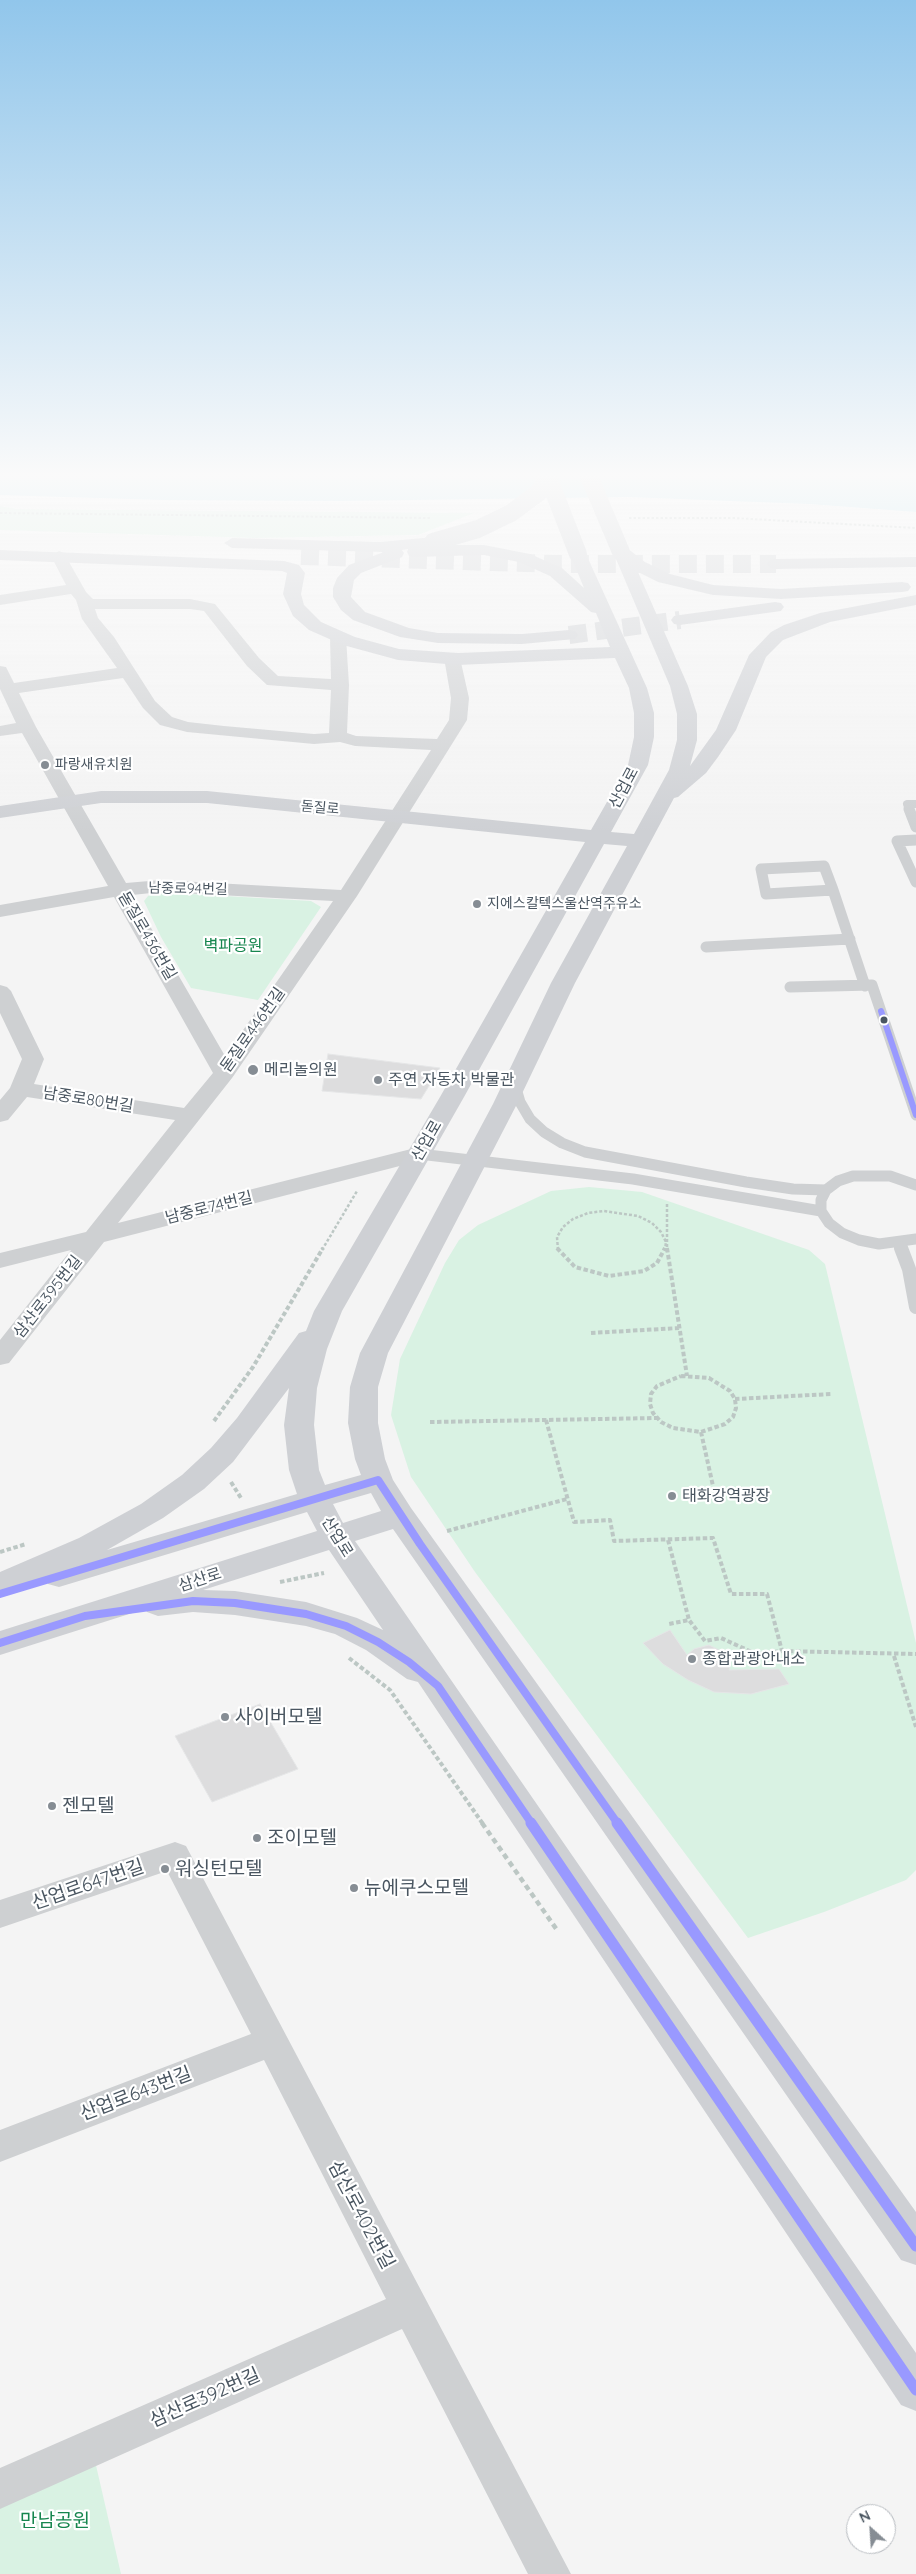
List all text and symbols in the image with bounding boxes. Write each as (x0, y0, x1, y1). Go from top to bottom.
place label: 파랑새유치원 (55, 757, 132, 773)
marker: 파랑새유치원 (39, 759, 51, 771)
street label: 산업로 (605, 764, 643, 812)
street label: 돋질로 (300, 798, 340, 818)
street label: 남중로94번길 (148, 880, 228, 898)
street label: 돋질로436번길 (114, 888, 180, 984)
place label: 지에스칼텍스울산역주유소 (487, 896, 642, 912)
marker: 지에스칼텍스울산역주유소 (471, 898, 483, 910)
park label: 벽파공원 (204, 936, 262, 956)
street label: 돋질로446번길 (217, 984, 289, 1076)
unlabelled marker (879, 1015, 889, 1025)
place label: 메리놀의원 (264, 1060, 338, 1080)
marker: 메리놀의원 (246, 1063, 260, 1077)
place label: 주연 자동차 박물관 (388, 1070, 514, 1090)
marker: 주연 자동차 박물관 (372, 1074, 384, 1086)
street label: 남중로80번길 (41, 1083, 135, 1117)
street label: 산업로 (408, 1117, 446, 1165)
street label: 남중로74번길 (163, 1188, 255, 1228)
street label: 삼산로395번길 (10, 1252, 86, 1342)
place label: 태화강역광장 (682, 1486, 770, 1506)
marker: 태화강역광장 (666, 1490, 678, 1502)
street label: 산업로 (317, 1513, 357, 1561)
street label: 삼산로 (176, 1564, 224, 1596)
place label: 종합관광안내소 (702, 1649, 805, 1669)
marker: 종합관광안내소 (686, 1653, 698, 1665)
place label: 사이버모텔 (235, 1706, 322, 1728)
marker: 사이버모텔 (219, 1711, 231, 1723)
place label: 젠모텔 (62, 1795, 114, 1817)
marker: 젠모텔 (46, 1800, 58, 1812)
place label: 조이모텔 (267, 1827, 337, 1849)
marker: 조이모텔 (251, 1832, 263, 1844)
street label: 산업로647번길 (29, 1855, 147, 1915)
place label: 워싱턴모텔 (175, 1858, 262, 1880)
marker: 워싱턴모텔 (159, 1863, 171, 1875)
place label: 뉴에쿠스모텔 (364, 1877, 469, 1899)
marker: 뉴에쿠스모텔 (348, 1882, 360, 1894)
street label: 산업로643번길 (77, 2062, 195, 2126)
street label: 삼산로402번길 (323, 2157, 399, 2273)
street label: 삼산로392번길 (146, 2363, 264, 2433)
north arrow (846, 2504, 896, 2554)
text: N (856, 2506, 873, 2527)
park label: 만남공원 (20, 2510, 90, 2532)

